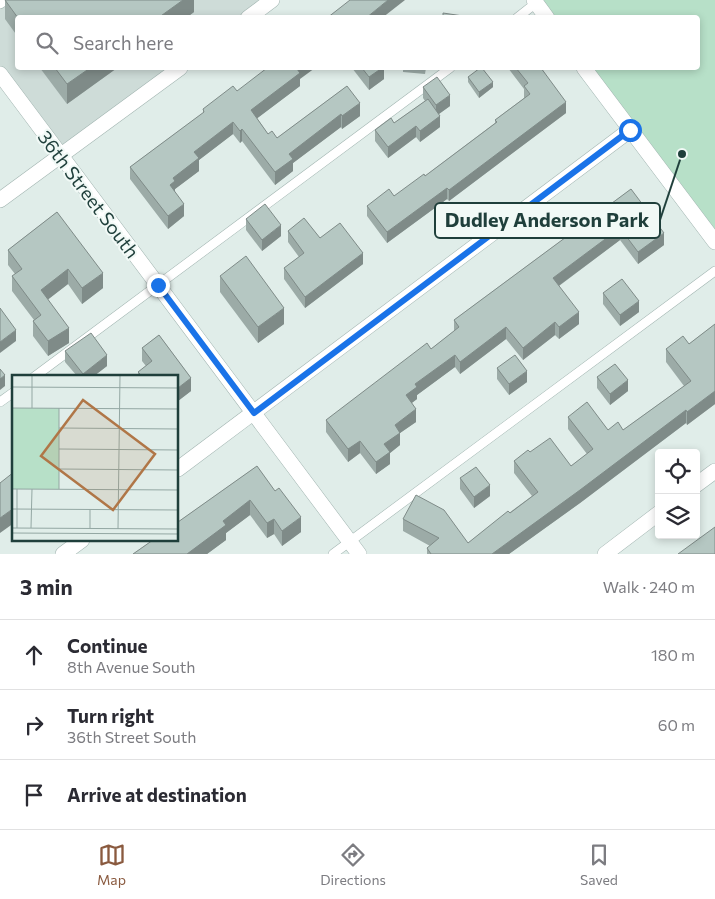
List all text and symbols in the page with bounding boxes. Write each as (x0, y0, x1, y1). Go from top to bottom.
search box (15, 15, 700, 70)
icon: search (33, 29, 61, 57)
text: Search here (73, 31, 173, 54)
route start (619, 119, 642, 142)
street label: 36th Street South (34, 126, 144, 262)
callout: Dudley Anderson Park (435, 203, 660, 238)
text: Dudley Anderson Park (445, 207, 650, 231)
route end (147, 274, 170, 297)
inset map (12, 375, 179, 542)
map controls (655, 449, 700, 539)
button: locate (655, 449, 700, 494)
button: layers (655, 494, 700, 539)
text: 3 min (20, 574, 73, 599)
text: Walk · 240 m (603, 577, 695, 596)
text: Continue (67, 634, 147, 657)
icon: ahead (20, 641, 48, 669)
text: 180 m (651, 645, 695, 664)
text: 8th Avenue South (67, 657, 196, 676)
text: Turn right (67, 704, 154, 727)
icon: right (20, 711, 48, 739)
text: 60 m (658, 715, 695, 734)
text: 36th Street South (67, 727, 197, 746)
icon: arrive (20, 781, 48, 809)
text: Arrive at destination (67, 783, 247, 806)
tab: Map (97, 841, 126, 888)
tab: Directions (320, 841, 386, 888)
tab: Saved (580, 841, 618, 888)

